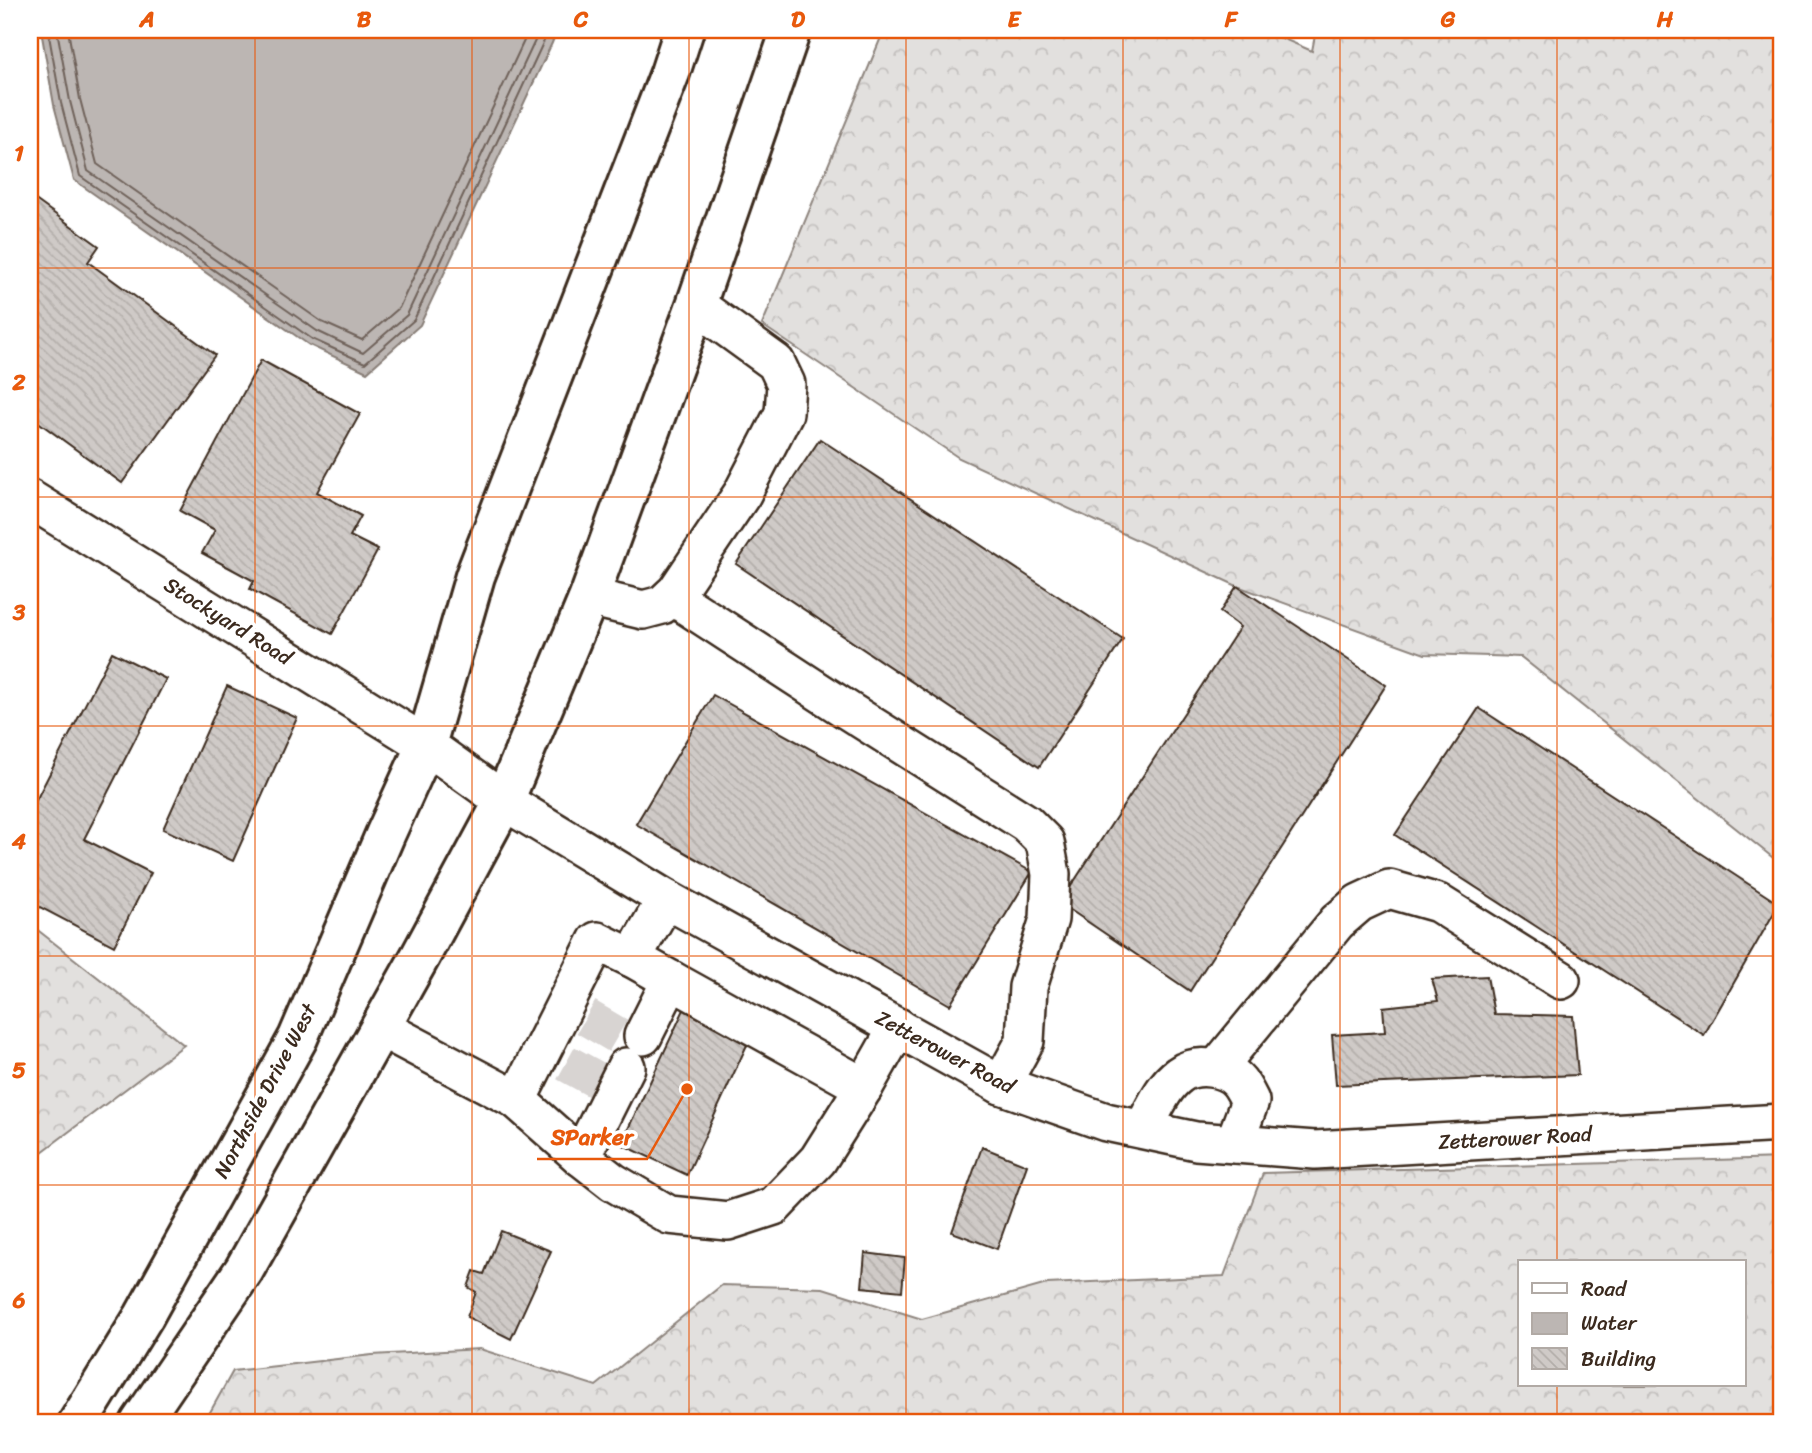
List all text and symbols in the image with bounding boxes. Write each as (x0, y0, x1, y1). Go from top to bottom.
text: A (138, 0, 155, 40)
text: B (357, 0, 372, 40)
text: C (573, 0, 589, 40)
text: D (791, 0, 806, 40)
text: E (1008, 0, 1023, 40)
text: F (1224, 0, 1239, 40)
text: G (1440, 0, 1456, 40)
text: H (1656, 0, 1674, 40)
text: 1 (14, 133, 24, 174)
text: 2 (11, 362, 26, 403)
street label: Stockyard Road (156, 566, 302, 677)
text: 3 (12, 592, 26, 633)
text: 4 (11, 821, 27, 862)
street label: Northside Drive West (203, 995, 328, 1185)
street label: Zetterower Road (868, 999, 1024, 1106)
text: 5 (12, 1050, 26, 1091)
callout: SParker (537, 1115, 647, 1159)
street label: Zetterower Road (1437, 1115, 1595, 1161)
text: SParker (550, 1117, 635, 1158)
legend (1518, 1260, 1745, 1386)
text: Road (1581, 1270, 1628, 1308)
text: 6 (11, 1280, 26, 1321)
text: Water (1581, 1304, 1638, 1342)
text: Building (1581, 1340, 1657, 1378)

